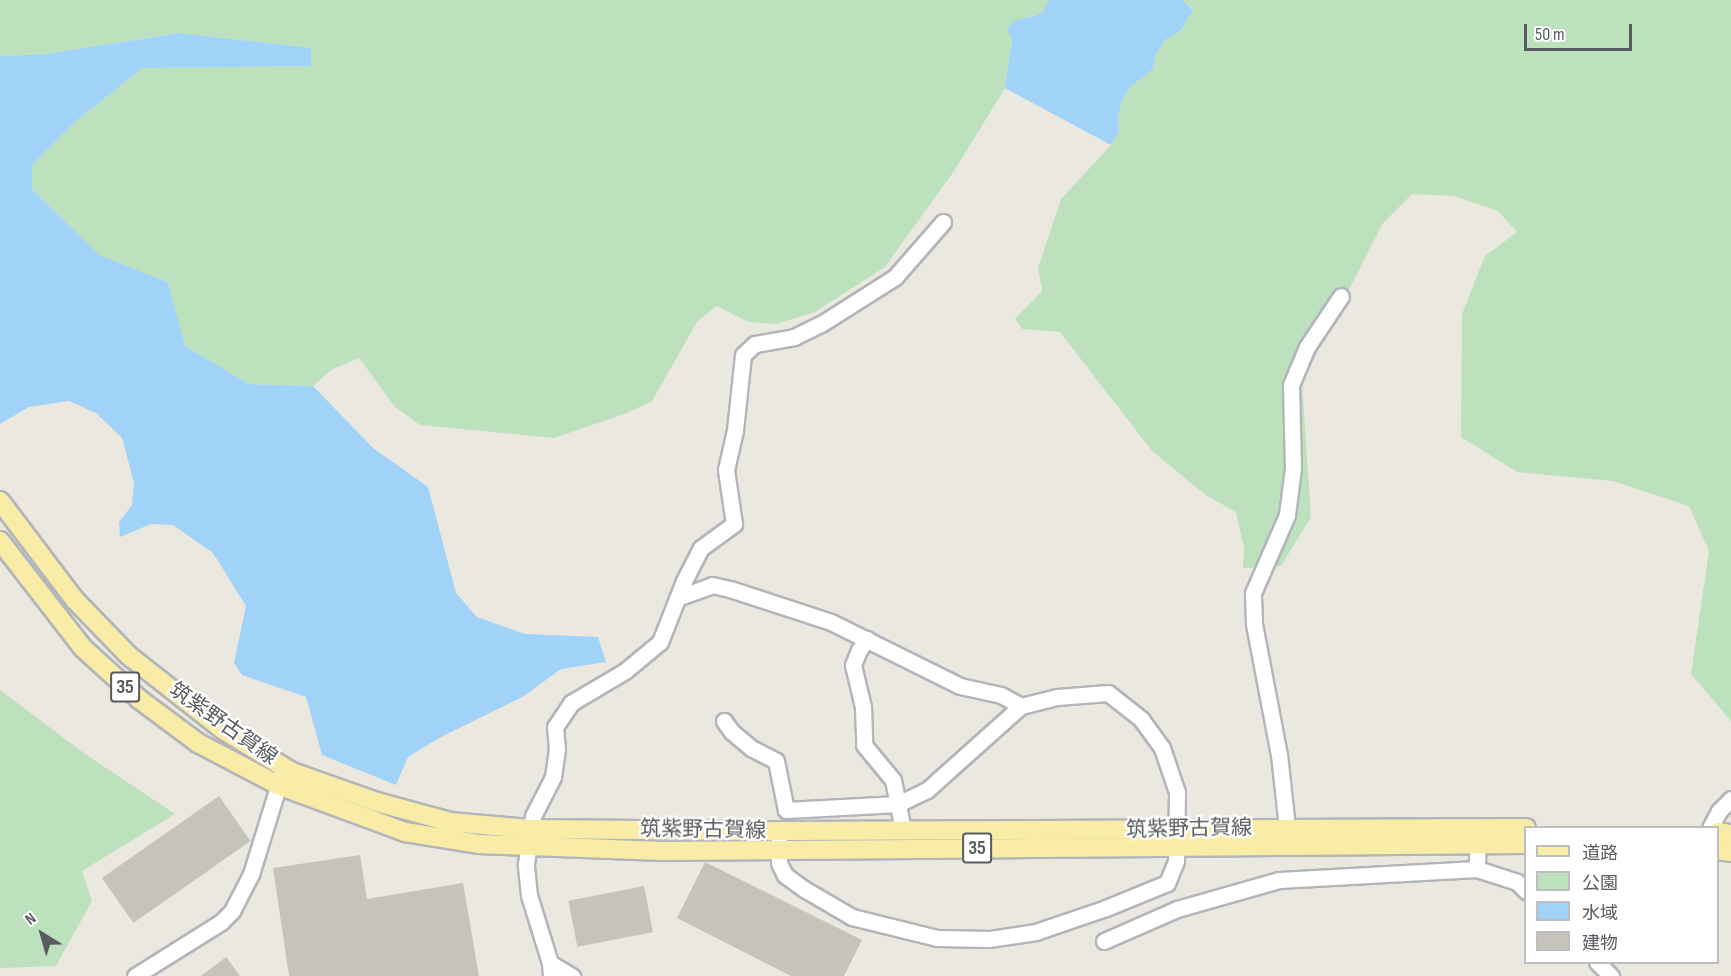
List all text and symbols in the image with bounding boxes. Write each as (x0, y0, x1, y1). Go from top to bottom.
scale bar (1527, 12, 1635, 50)
text: 50 m (1535, 24, 1565, 45)
road number: 35 (110, 670, 140, 704)
street label: 筑紫野古賀線 (164, 678, 282, 770)
street label: 筑紫野古賀線 (1126, 815, 1252, 843)
street label: 筑紫野古賀線 (640, 816, 766, 844)
legend (1524, 826, 1719, 964)
road number: 35 (962, 831, 992, 865)
text: 道路 (1582, 843, 1618, 864)
text: 公園 (1582, 873, 1618, 894)
text: 水域 (1582, 903, 1618, 924)
north arrow (12, 904, 72, 964)
text: N (22, 909, 40, 929)
text: 建物 (1582, 933, 1618, 954)

